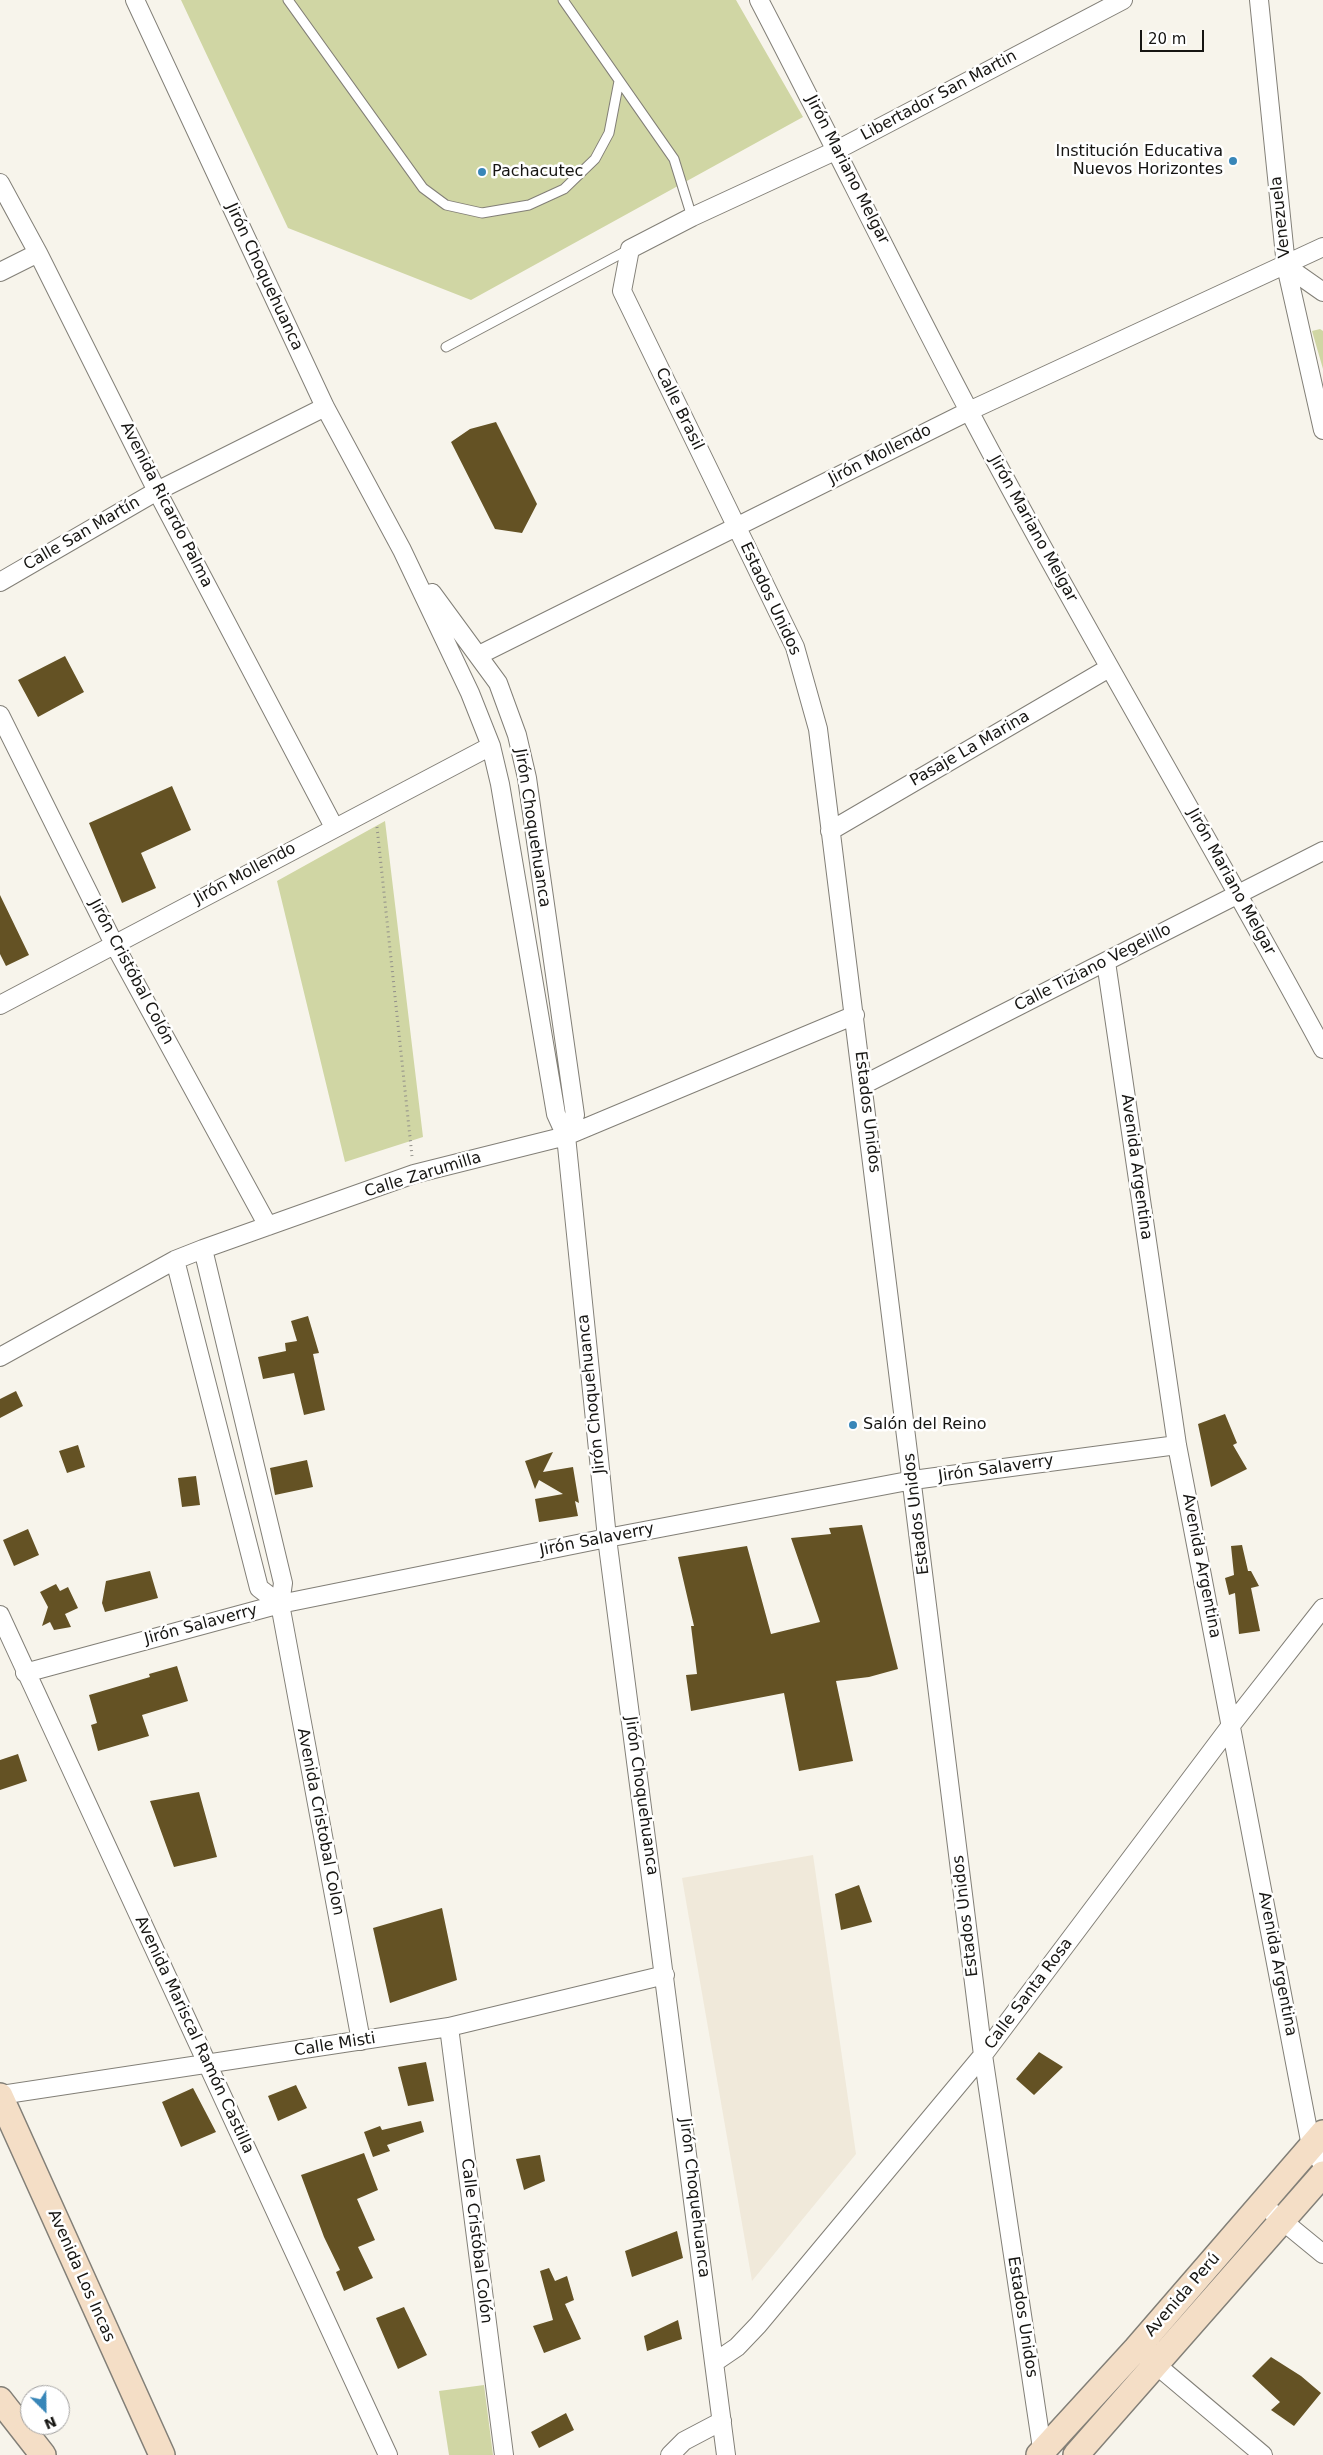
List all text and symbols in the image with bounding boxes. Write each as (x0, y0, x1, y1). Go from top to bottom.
scale bar (1143, 20, 1207, 52)
text: 20 m (1148, 30, 1186, 48)
street label: Libertador San Martin (858, 47, 1020, 145)
street label: Jirón Mariano Melgar (801, 92, 893, 248)
place label: Institución Educativa Nuevos Horizontes (1055, 142, 1223, 180)
marker: Institución Educativa Nuevos Horizontes (1227, 155, 1239, 167)
place label: Pachacutec (492, 162, 583, 182)
marker: Pachacutec (476, 166, 488, 178)
street label: Venezuela (1267, 175, 1295, 259)
street label: Jirón Choquehuanca (221, 200, 307, 354)
street label: Calle Brasil (651, 365, 707, 453)
street label: Avenida Ricardo Palma (116, 419, 216, 591)
street label: Jirón Mollendo (825, 421, 935, 489)
street label: Jirón Mariano Melgar (985, 452, 1081, 606)
street label: Calle San Martín (20, 493, 144, 575)
street label: Estados Unidos (735, 539, 805, 659)
street label: Pasaje La Marina (907, 707, 1033, 791)
street label: Jirón Choquehuanca (510, 747, 554, 909)
street label: Jirón Mariano Melgar (1183, 805, 1279, 959)
street label: Jirón Mollendo (191, 839, 299, 909)
street label: Jirón Cristóbal Colón (85, 896, 177, 1048)
street label: Calle Tiziano Vegelillo (1011, 920, 1175, 1016)
street label: Estados Unidos (850, 1050, 884, 1174)
street label: Avenida Argentina (1116, 1093, 1156, 1241)
street label: Calle Zarumilla (362, 1148, 484, 1202)
street label: Jirón Choquehuanca (574, 1313, 610, 1475)
place label: Salón del Reino (863, 1415, 987, 1435)
marker: Salón del Reino (847, 1419, 859, 1431)
street label: Jirón Salaverry (937, 1451, 1055, 1487)
street label: Estados Unidos (900, 1452, 934, 1576)
street label: Avenida Argentina (1178, 1492, 1224, 1640)
street label: Jirón Salaverry (538, 1519, 656, 1561)
street label: Jirón Salaverry (142, 1601, 260, 1649)
street label: Jirón Choquehuanca (620, 1715, 662, 1877)
street label: Avenida Cristobal Colon (292, 1727, 348, 1917)
street label: Estados Unidos (949, 1854, 983, 1978)
street label: Avenida Argentina (1254, 1890, 1300, 2038)
street label: Avenida Mariscal Ramón Castilla (130, 1913, 258, 2157)
street label: Calle Santa Rosa (981, 1935, 1077, 2053)
street label: Calle Misti (293, 2029, 377, 2061)
street label: Jirón Choquehuanca (675, 2117, 713, 2279)
street label: Calle Cristóbal Colón (456, 2157, 496, 2325)
street label: Avenida Los Incas (43, 2207, 119, 2345)
street label: Avenida Perú (1141, 2249, 1225, 2341)
street label: Estados Unidos (1003, 2255, 1041, 2379)
north arrow (20, 2385, 70, 2435)
text: N (42, 2413, 59, 2433)

